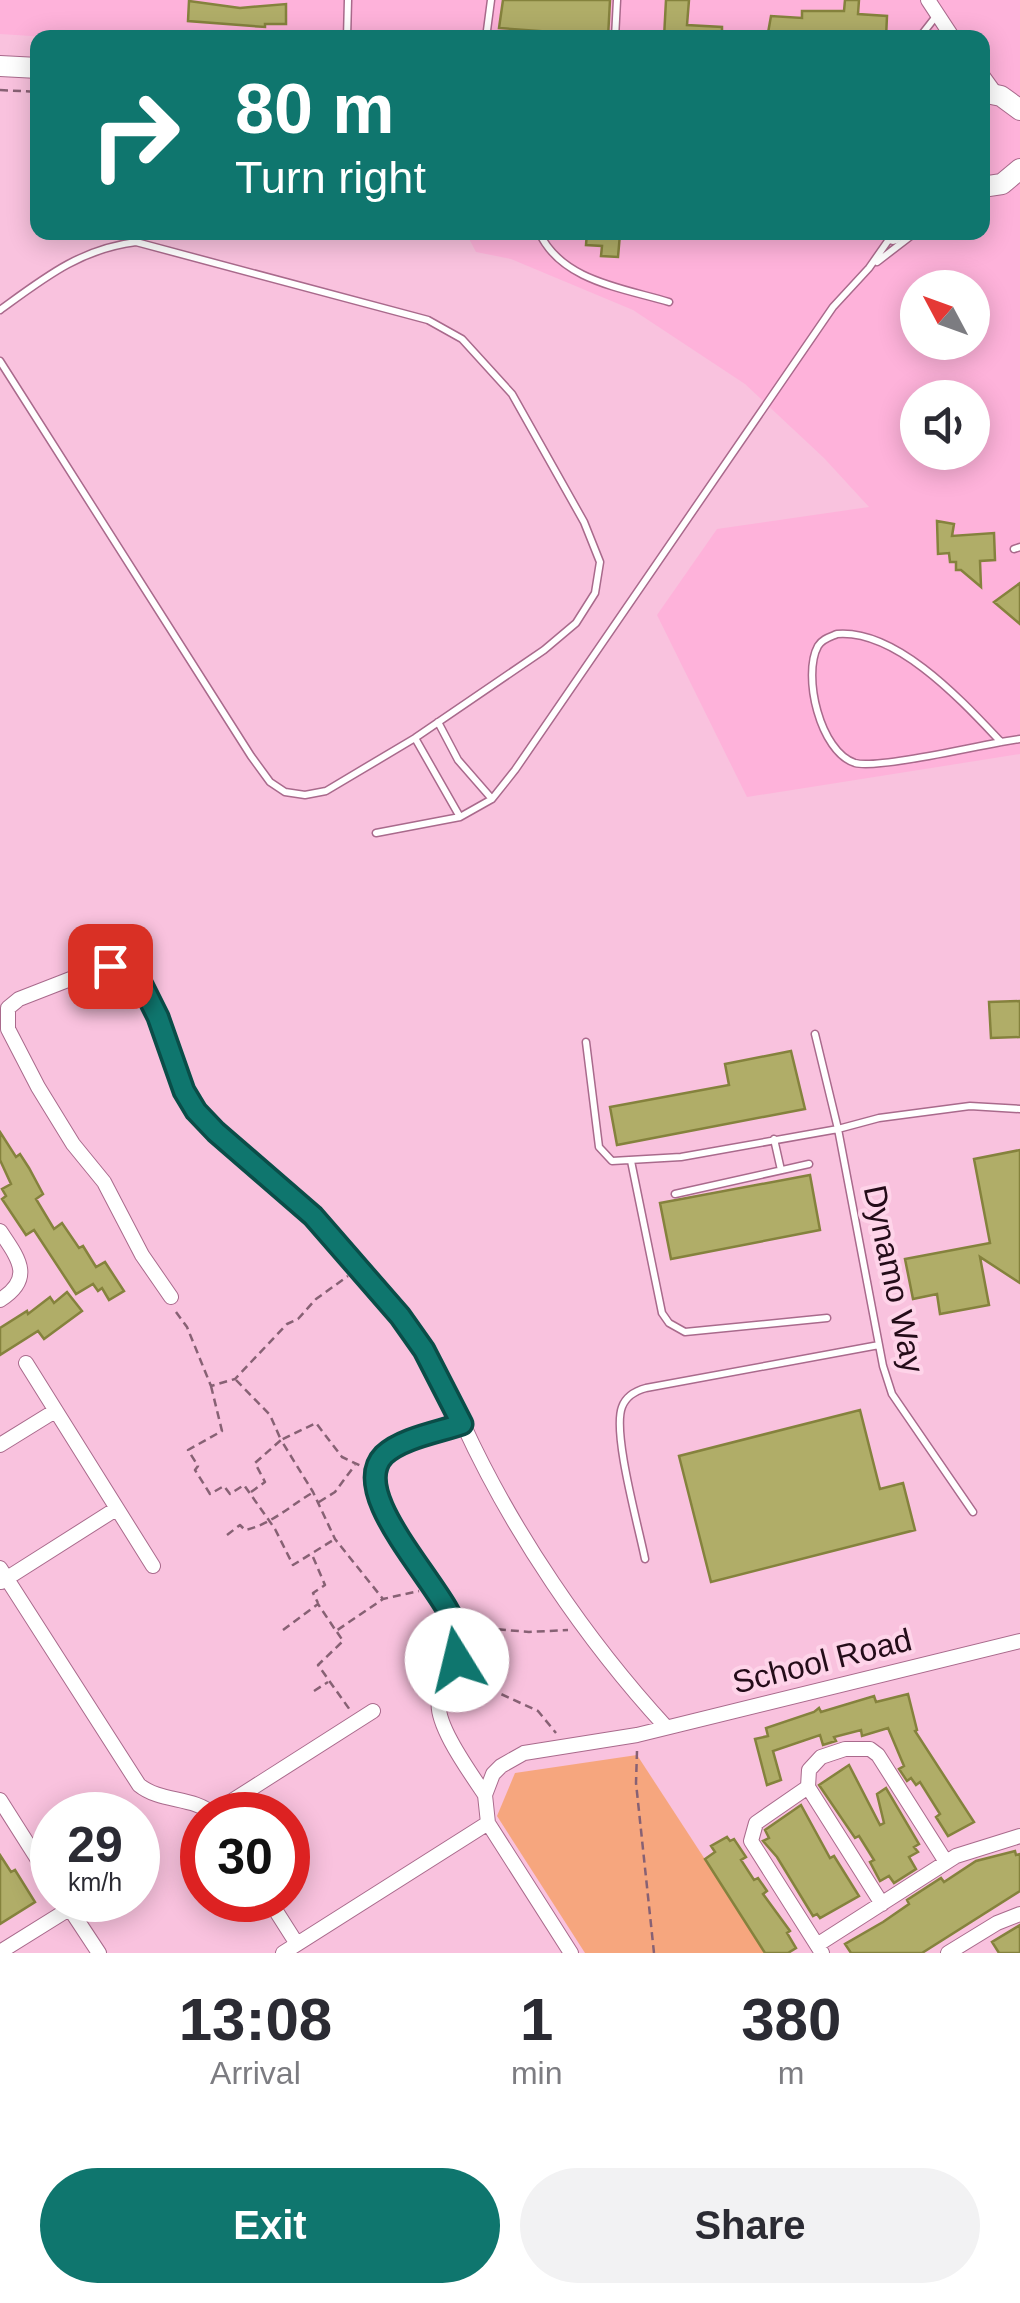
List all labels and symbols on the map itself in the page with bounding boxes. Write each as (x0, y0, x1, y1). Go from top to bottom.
north arrow (900, 270, 990, 360)
pin (68, 924, 153, 1009)
street label: Dynamo Way (857, 1182, 931, 1376)
position arrow (405, 1608, 509, 1712)
street label: School Road (729, 1621, 915, 1701)
speed limit sign: 30 (180, 1792, 310, 1922)

